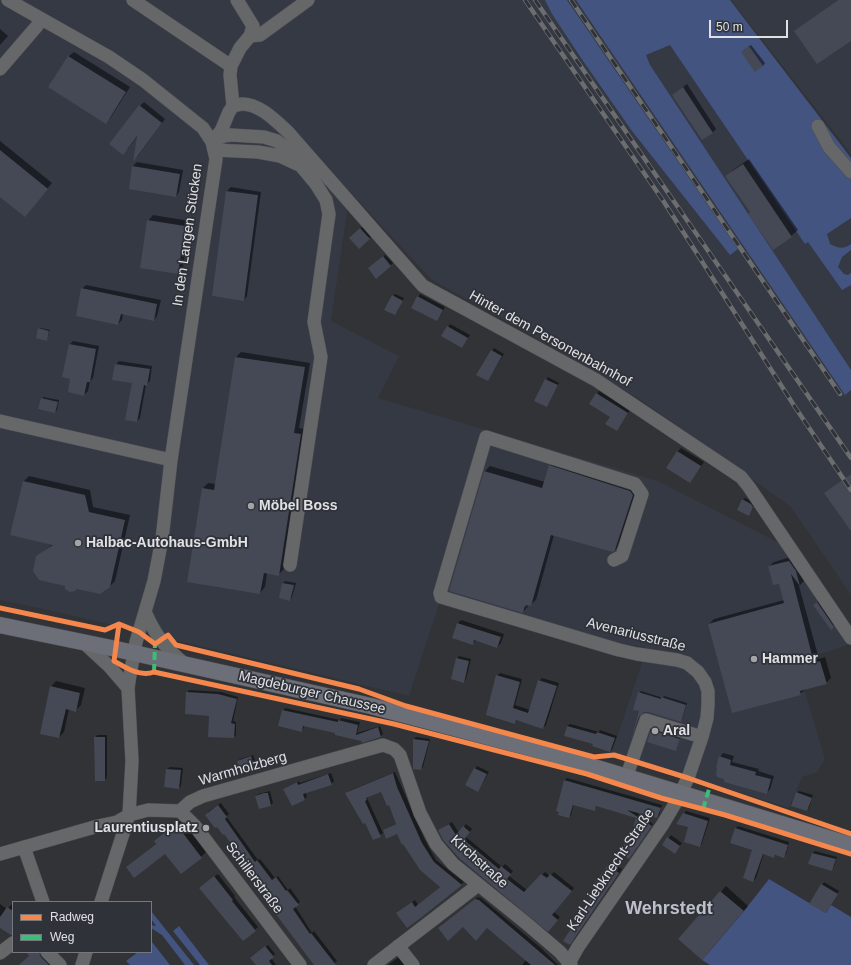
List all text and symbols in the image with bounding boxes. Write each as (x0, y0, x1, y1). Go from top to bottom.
scale bar (711, 12, 790, 38)
text: 50 m (716, 20, 743, 34)
street label: In den Langen Stücken (170, 163, 206, 307)
street label: Hinter dem Personenbahnhof (466, 287, 634, 391)
place label: Möbel Boss (259, 498, 338, 514)
marker: Möbel Boss (246, 501, 256, 511)
place label: Halbac-Autohaus-GmbH (86, 535, 248, 551)
marker: Halbac-Autohaus-GmbH (73, 538, 83, 548)
street label: Avenariusstraße (585, 615, 687, 655)
place label: Hammer (762, 651, 818, 667)
marker: Hammer (749, 654, 759, 664)
street label: Magdeburger Chaussee (237, 668, 387, 718)
place label: Aral (663, 723, 690, 739)
marker: Aral (650, 726, 660, 736)
street label: Warmholzberg (197, 748, 289, 790)
street label: Karl-Liebknecht-Straße (564, 806, 658, 934)
place label: Laurentiusplatz (95, 820, 198, 836)
marker: Laurentiusplatz (201, 823, 211, 833)
street label: Kirchstraße (447, 832, 511, 892)
street label: Schillerstraße (222, 839, 286, 917)
district label: Wehrstedt (625, 898, 713, 920)
legend (12, 901, 152, 953)
text: Radweg (50, 910, 94, 924)
text: Weg (50, 930, 74, 944)

